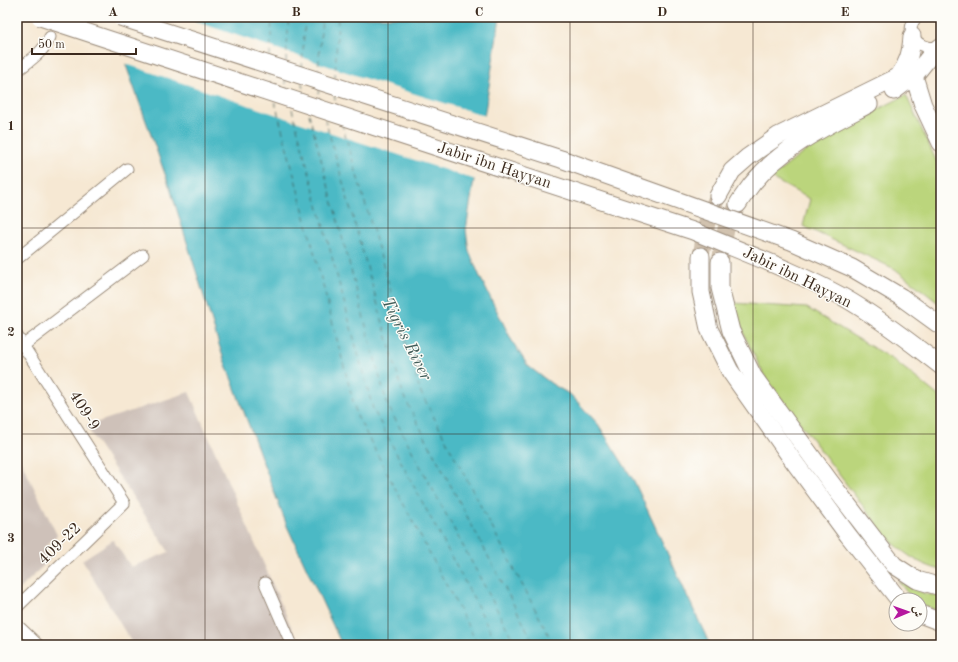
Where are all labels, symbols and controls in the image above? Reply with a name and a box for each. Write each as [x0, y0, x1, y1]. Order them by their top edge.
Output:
text: A [108, 6, 118, 19]
text: B [291, 6, 301, 19]
text: C [475, 6, 483, 19]
text: D [657, 6, 667, 19]
text: E [841, 6, 850, 19]
scale bar [32, 30, 136, 56]
text: 50 m [38, 38, 65, 51]
text: 1 [7, 120, 15, 133]
street label: Jabir ibn Hayyan [435, 140, 553, 192]
street label: Jabir ibn Hayyan [740, 245, 854, 311]
water label: Tigris River [378, 295, 434, 384]
text: 2 [7, 326, 15, 339]
street label: 409-9 [66, 389, 102, 433]
street label: 409-22 [36, 520, 84, 568]
text: 3 [7, 532, 15, 545]
north arrow [888, 592, 928, 632]
text: ش [911, 606, 922, 617]

